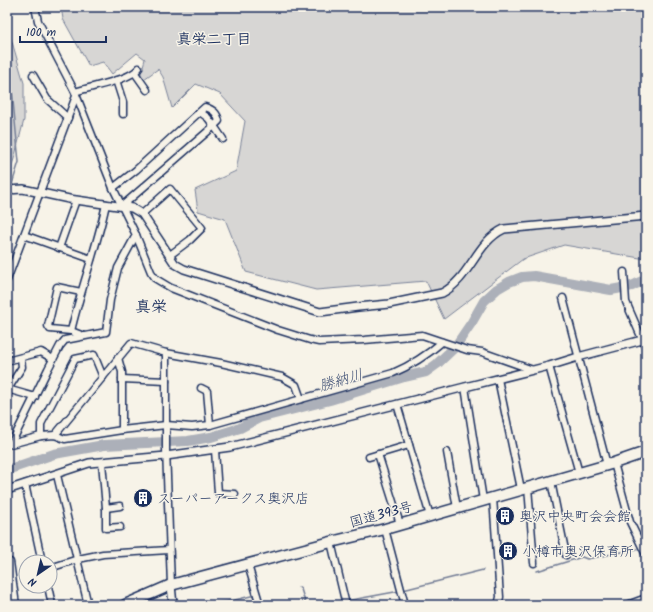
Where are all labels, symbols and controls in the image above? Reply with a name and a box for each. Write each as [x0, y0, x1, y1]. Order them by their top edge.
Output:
scale bar [20, 18, 106, 44]
text: 100 m [26, 23, 57, 42]
district label: 真栄二丁目 [176, 28, 252, 52]
district label: 真栄 [135, 295, 167, 320]
water label: 勝納川 [316, 363, 366, 399]
building icon: スーパーアークス奥沢店 [132, 487, 154, 509]
place label: スーパーアークス奥沢店 [157, 488, 309, 510]
street label: 国道393号 [347, 496, 415, 534]
building icon: 奥沢中央町会会館 [494, 505, 516, 527]
place label: 奥沢中央町会会館 [519, 506, 631, 528]
building icon: 小樽市奥沢保育所 [497, 540, 519, 562]
place label: 小樽市奥沢保育所 [522, 541, 634, 563]
north arrow [18, 554, 58, 594]
text: N [25, 572, 41, 591]

